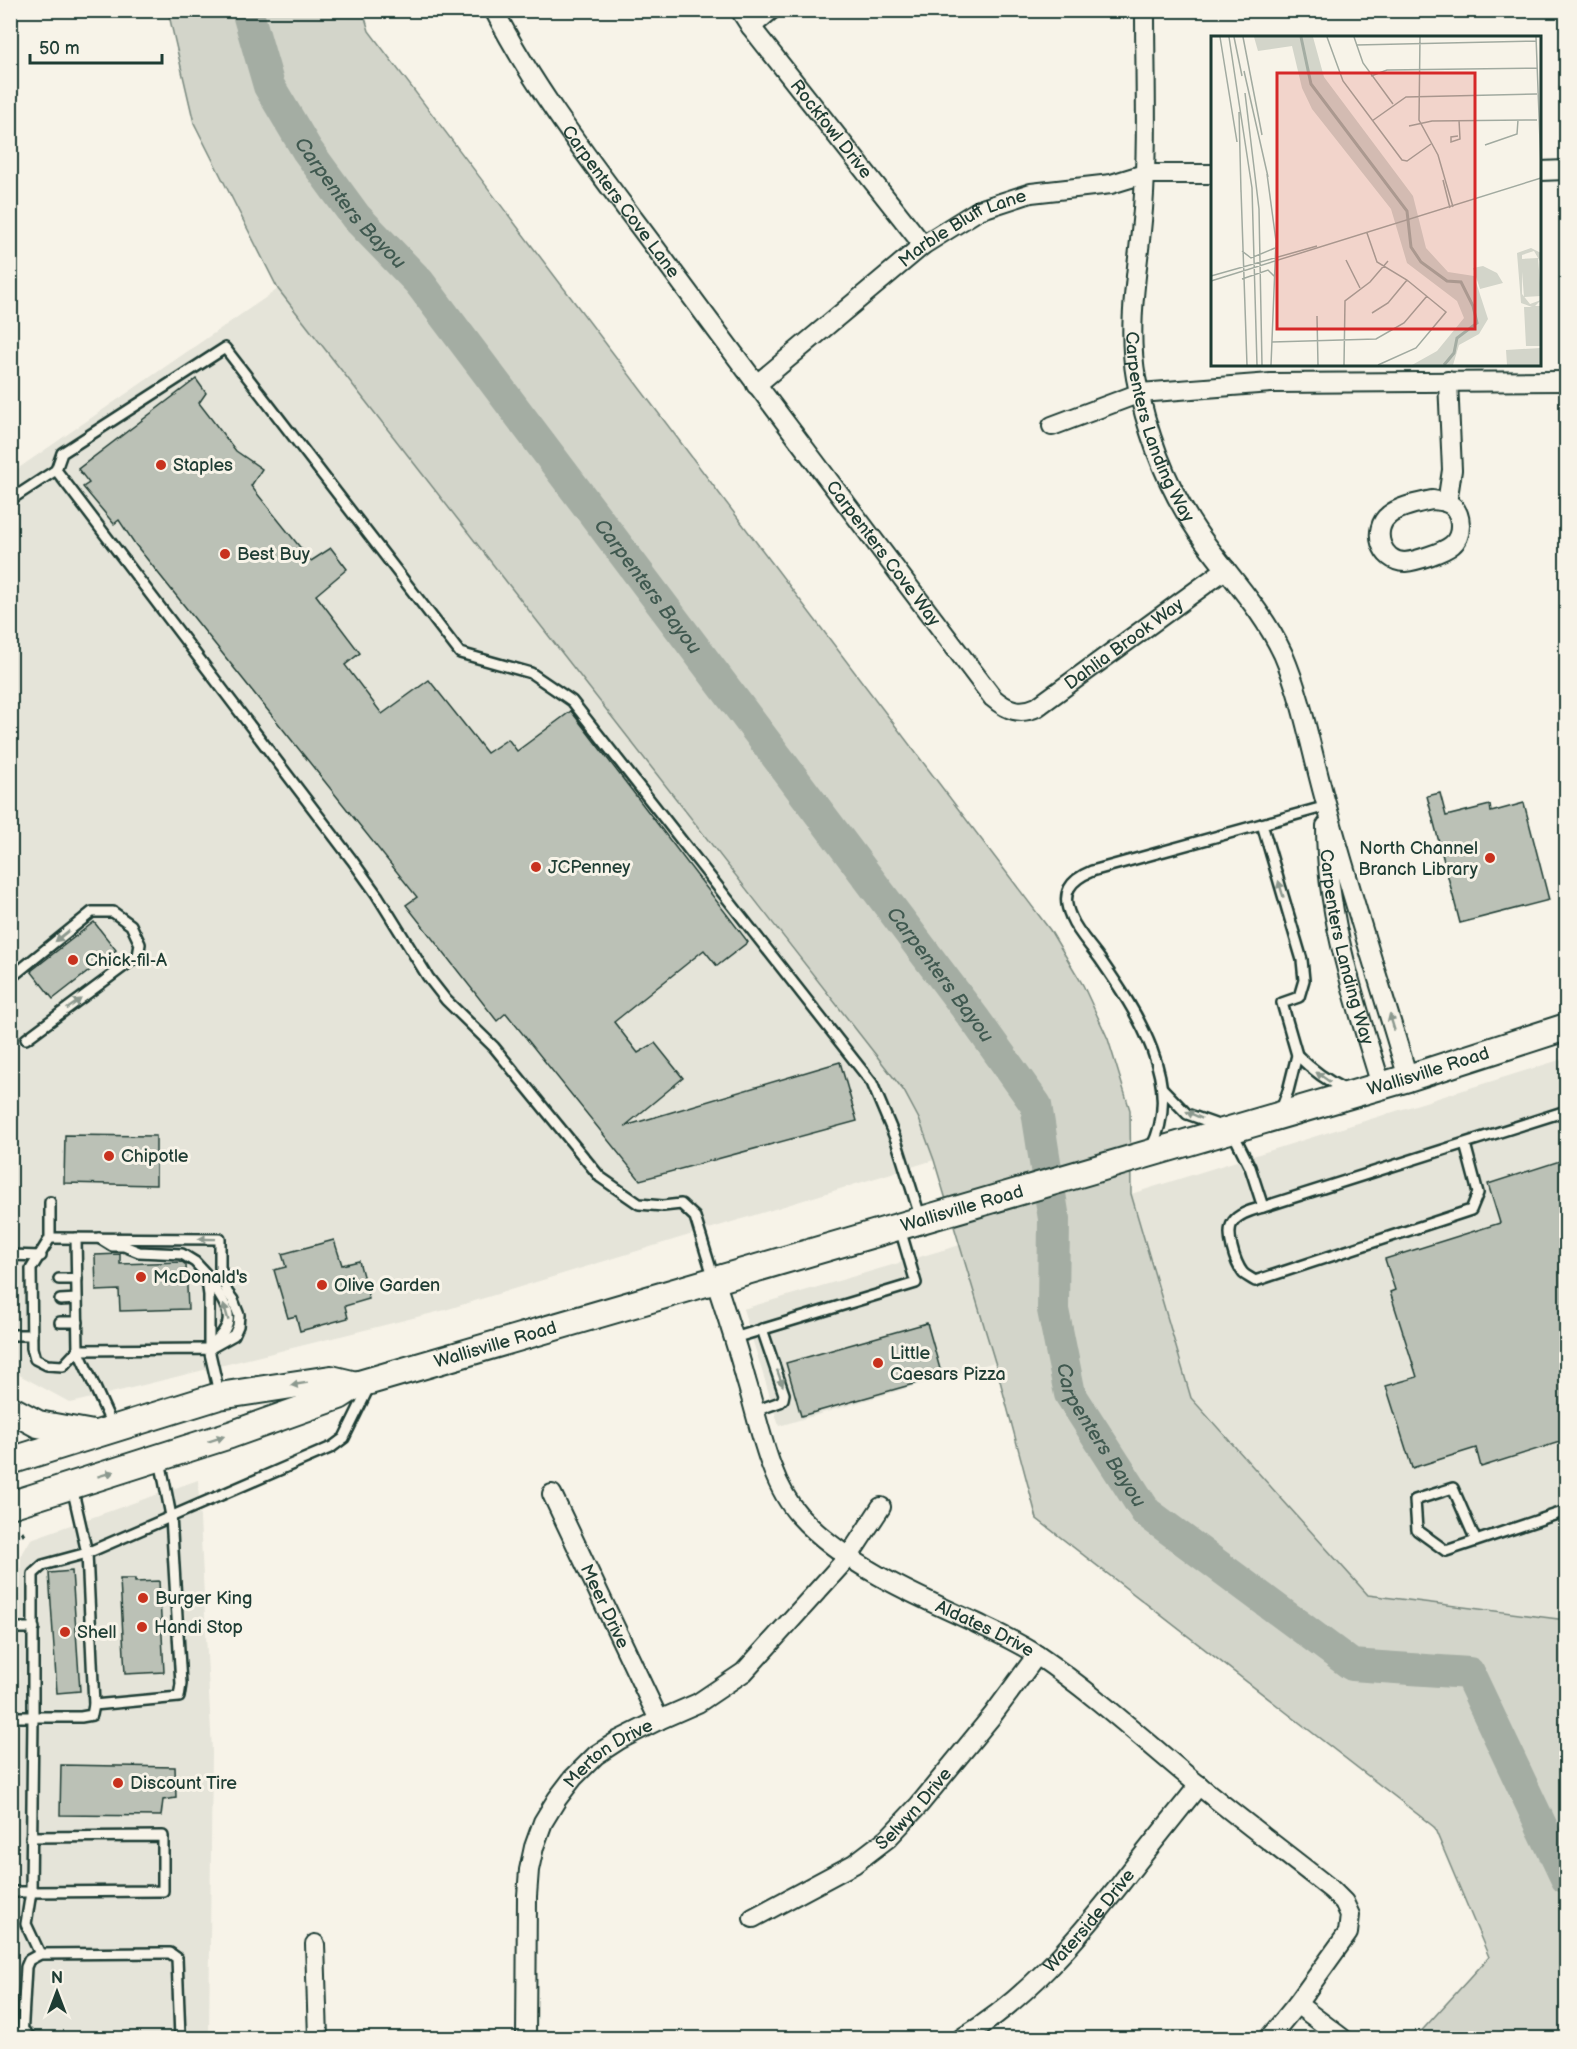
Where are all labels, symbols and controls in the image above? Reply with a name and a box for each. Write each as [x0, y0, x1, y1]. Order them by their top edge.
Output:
scale bar [30, 27, 162, 65]
inset map [1211, 36, 1541, 366]
text: 50 m [39, 38, 80, 59]
street label: Rockfowl Drive [786, 76, 877, 183]
street label: Carpenters Cove Lane [557, 121, 684, 282]
water label: Carpenters Bayou [289, 133, 411, 274]
street label: Marble Bluff Lane [895, 185, 1029, 272]
street label: Carpenters Landing Way [1121, 331, 1199, 527]
place label: Staples [173, 455, 233, 476]
marker: Staples [154, 458, 168, 472]
street label: Carpenters Cove Way [822, 477, 945, 631]
water label: Carpenters Bayou [589, 514, 706, 659]
place label: Best Buy [237, 544, 311, 565]
marker: Best Buy [218, 547, 232, 561]
street label: Dahlia Brook Way [1061, 593, 1188, 694]
place label: North Channel Branch Library [1358, 838, 1479, 880]
street label: Carpenters Landing Way [1316, 848, 1378, 1048]
marker: North Channel Branch Library [1483, 851, 1497, 865]
place label: JCPenney [548, 857, 631, 878]
marker: JCPenney [529, 860, 543, 874]
one-way arrow [1276, 880, 1285, 898]
water label: Carpenters Bayou [881, 902, 998, 1047]
one-way arrow [54, 930, 70, 943]
place label: Chick-fil-A [85, 950, 167, 971]
marker: Chick-fil-A [66, 953, 80, 967]
one-way arrow [65, 998, 81, 1010]
one-way arrow [1386, 1012, 1396, 1030]
street label: Wallisville Road [1365, 1043, 1492, 1100]
one-way arrow [1315, 1071, 1331, 1083]
one-way arrow [1184, 1110, 1202, 1120]
place label: Chipotle [121, 1146, 189, 1167]
marker: Chipotle [102, 1149, 116, 1163]
street label: Wallisville Road [898, 1181, 1026, 1237]
one-way arrow [197, 1234, 216, 1244]
place label: McDonald's [153, 1267, 248, 1288]
marker: McDonald's [134, 1270, 148, 1284]
place label: Olive Garden [334, 1275, 440, 1296]
marker: Olive Garden [315, 1278, 329, 1292]
one-way arrow [221, 1303, 230, 1321]
street label: Wallisville Road [432, 1317, 559, 1373]
place label: Little Caesars Pizza [890, 1343, 1006, 1385]
marker: Little Caesars Pizza [871, 1356, 885, 1370]
water label: Carpenters Bayou [1051, 1361, 1151, 1512]
one-way arrow [775, 1369, 785, 1387]
one-way arrow [289, 1380, 308, 1389]
one-way arrow [207, 1434, 225, 1444]
one-way arrow [97, 1469, 115, 1478]
street label: Meer Drive [576, 1561, 634, 1652]
place label: Burger King [155, 1588, 252, 1609]
marker: Burger King [136, 1591, 150, 1605]
street label: Aldates Drive [932, 1596, 1038, 1662]
place label: Handi Stop [154, 1617, 243, 1638]
marker: Handi Stop [135, 1620, 149, 1634]
place label: Shell [77, 1622, 117, 1643]
marker: Shell [58, 1625, 72, 1639]
street label: Merton Drive [559, 1715, 657, 1792]
street label: Selwyn Drive [871, 1763, 956, 1855]
place label: Discount Tire [130, 1773, 237, 1794]
marker: Discount Tire [111, 1776, 125, 1790]
street label: Waterside Drive [1040, 1865, 1139, 1977]
north arrow [27, 1962, 87, 2022]
text: N [51, 1969, 63, 1988]

